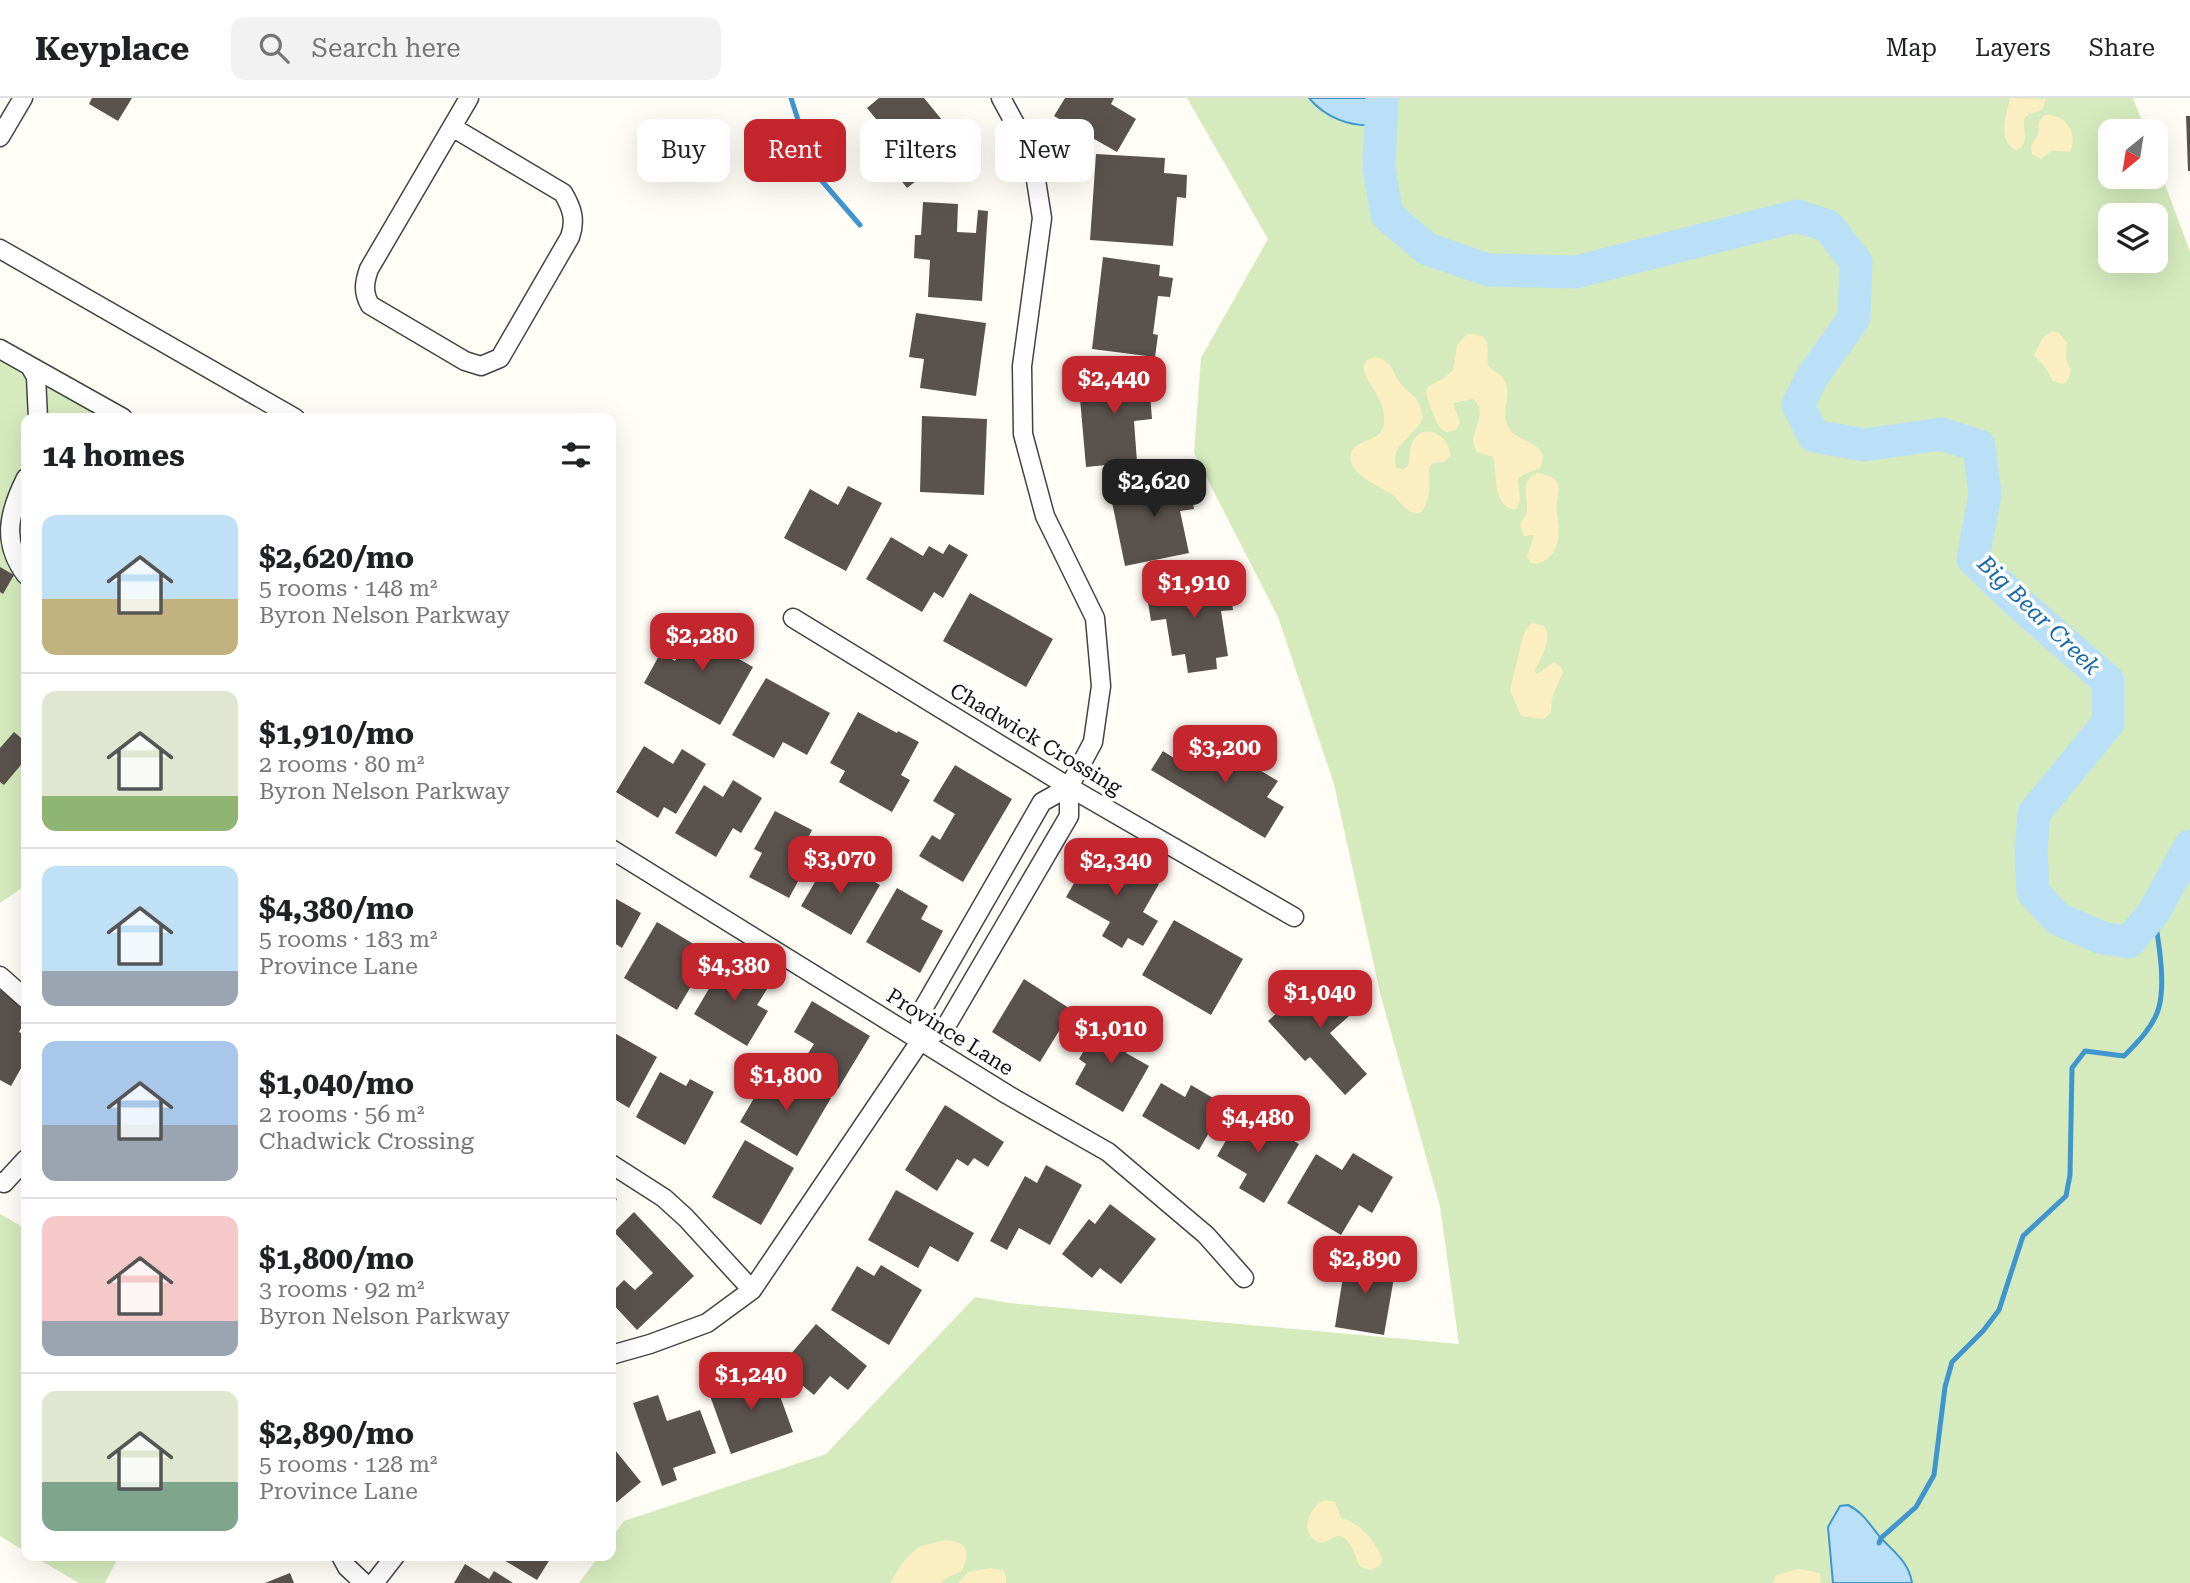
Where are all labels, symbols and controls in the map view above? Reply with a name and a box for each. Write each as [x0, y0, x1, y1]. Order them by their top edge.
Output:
search box [231, 17, 721, 80]
text: Keyplace [35, 29, 189, 68]
icon: search [255, 29, 293, 67]
text: Search here [311, 33, 460, 63]
text: Map [1886, 34, 1937, 62]
text: Layers [1975, 34, 2051, 62]
text: Share [2089, 34, 2155, 62]
chip: Buy [637, 119, 730, 182]
chip: Rent [744, 119, 846, 182]
chip: Filters [860, 119, 981, 182]
chip: New [995, 119, 1094, 182]
north arrow [2098, 119, 2168, 189]
map controls [2098, 119, 2168, 273]
button: layers [2098, 203, 2168, 273]
pin: $2,440 [1057, 356, 1171, 416]
text: $2,440 [1078, 365, 1150, 392]
icon: filters [557, 436, 595, 474]
text: 14 homes [42, 438, 185, 473]
pin: $2,620 [1097, 460, 1211, 519]
text: $2,620 [1118, 468, 1190, 495]
text: $2,620/mo [259, 540, 414, 575]
icon: home [98, 543, 182, 627]
water label: Big Bear Creek [1971, 550, 2106, 681]
pin: $1,910 [1137, 560, 1251, 620]
text: $1,910 [1158, 569, 1230, 596]
text: 5 rooms · 148 m² [259, 575, 437, 602]
text: Byron Nelson Parkway [259, 602, 510, 629]
pin: $2,280 [645, 614, 759, 673]
text: $2,280 [666, 622, 738, 649]
street label: Chadwick Crossing [946, 678, 1126, 800]
text: $1,910/mo [259, 716, 414, 751]
icon: home [98, 719, 182, 803]
pin: $3,200 [1168, 726, 1282, 785]
text: $3,200 [1189, 734, 1261, 761]
text: 2 rooms · 80 m² [259, 751, 425, 778]
text: Byron Nelson Parkway [259, 778, 510, 805]
pin: $3,070 [783, 836, 897, 896]
pin: $2,340 [1059, 838, 1173, 898]
text: $3,070 [804, 845, 876, 872]
text: $2,340 [1080, 847, 1152, 874]
text: $4,380/mo [259, 891, 414, 926]
icon: home [98, 894, 182, 978]
text: 5 rooms · 183 m² [259, 926, 437, 953]
pin: $4,380 [677, 944, 791, 1003]
text: $4,380 [698, 952, 770, 979]
text: Province Lane [259, 953, 418, 980]
pin: $1,040 [1263, 970, 1377, 1030]
text: $1,040 [1284, 979, 1356, 1006]
street label: Province Lane [882, 983, 1018, 1081]
pin: $1,010 [1054, 1006, 1168, 1066]
text: $1,010 [1075, 1015, 1147, 1042]
pin: $1,800 [729, 1054, 843, 1113]
text: $1,800 [750, 1062, 822, 1089]
text: $1,040/mo [259, 1066, 414, 1101]
icon: home [98, 1069, 182, 1153]
pin: $4,480 [1201, 1096, 1315, 1155]
text: 2 rooms · 56 m² [259, 1101, 425, 1128]
text: $4,480 [1222, 1104, 1294, 1131]
text: Chadwick Crossing [259, 1128, 474, 1155]
pin: $2,890 [1308, 1236, 1422, 1296]
text: $1,800/mo [259, 1241, 414, 1276]
icon: home [98, 1244, 182, 1328]
text: $2,890 [1329, 1245, 1401, 1272]
text: 3 rooms · 92 m² [259, 1276, 425, 1303]
text: Byron Nelson Parkway [259, 1303, 510, 1330]
pin: $1,240 [694, 1352, 808, 1412]
text: $1,240 [715, 1361, 787, 1388]
text: $2,890/mo [259, 1416, 414, 1451]
icon: home [98, 1419, 182, 1503]
text: 5 rooms · 128 m² [259, 1451, 437, 1478]
text: Province Lane [259, 1478, 418, 1505]

